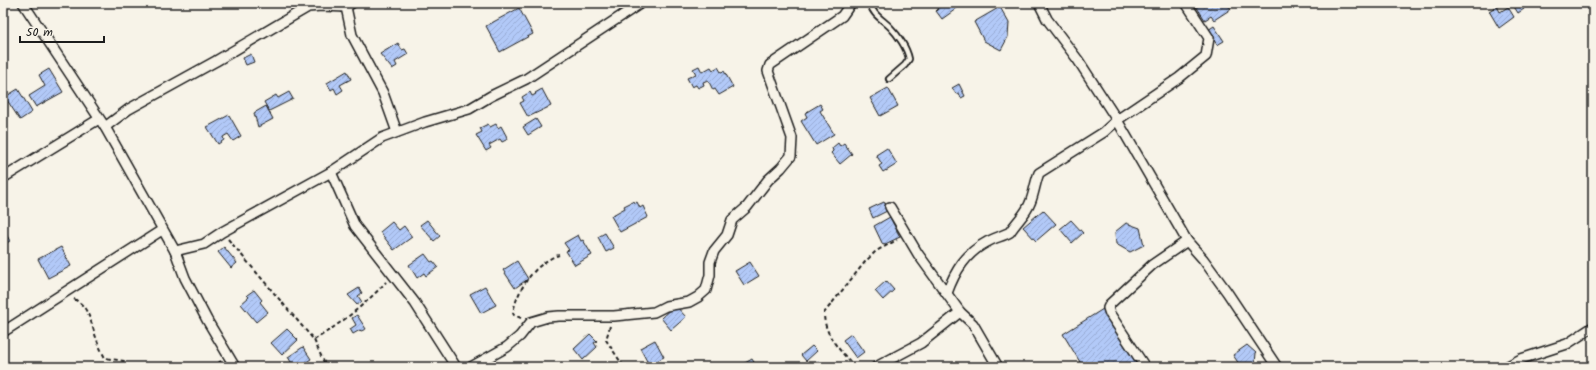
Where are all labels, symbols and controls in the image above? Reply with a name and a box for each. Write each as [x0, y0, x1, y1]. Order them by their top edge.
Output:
scale bar [20, 18, 104, 44]
text: 50 m [26, 23, 53, 42]

